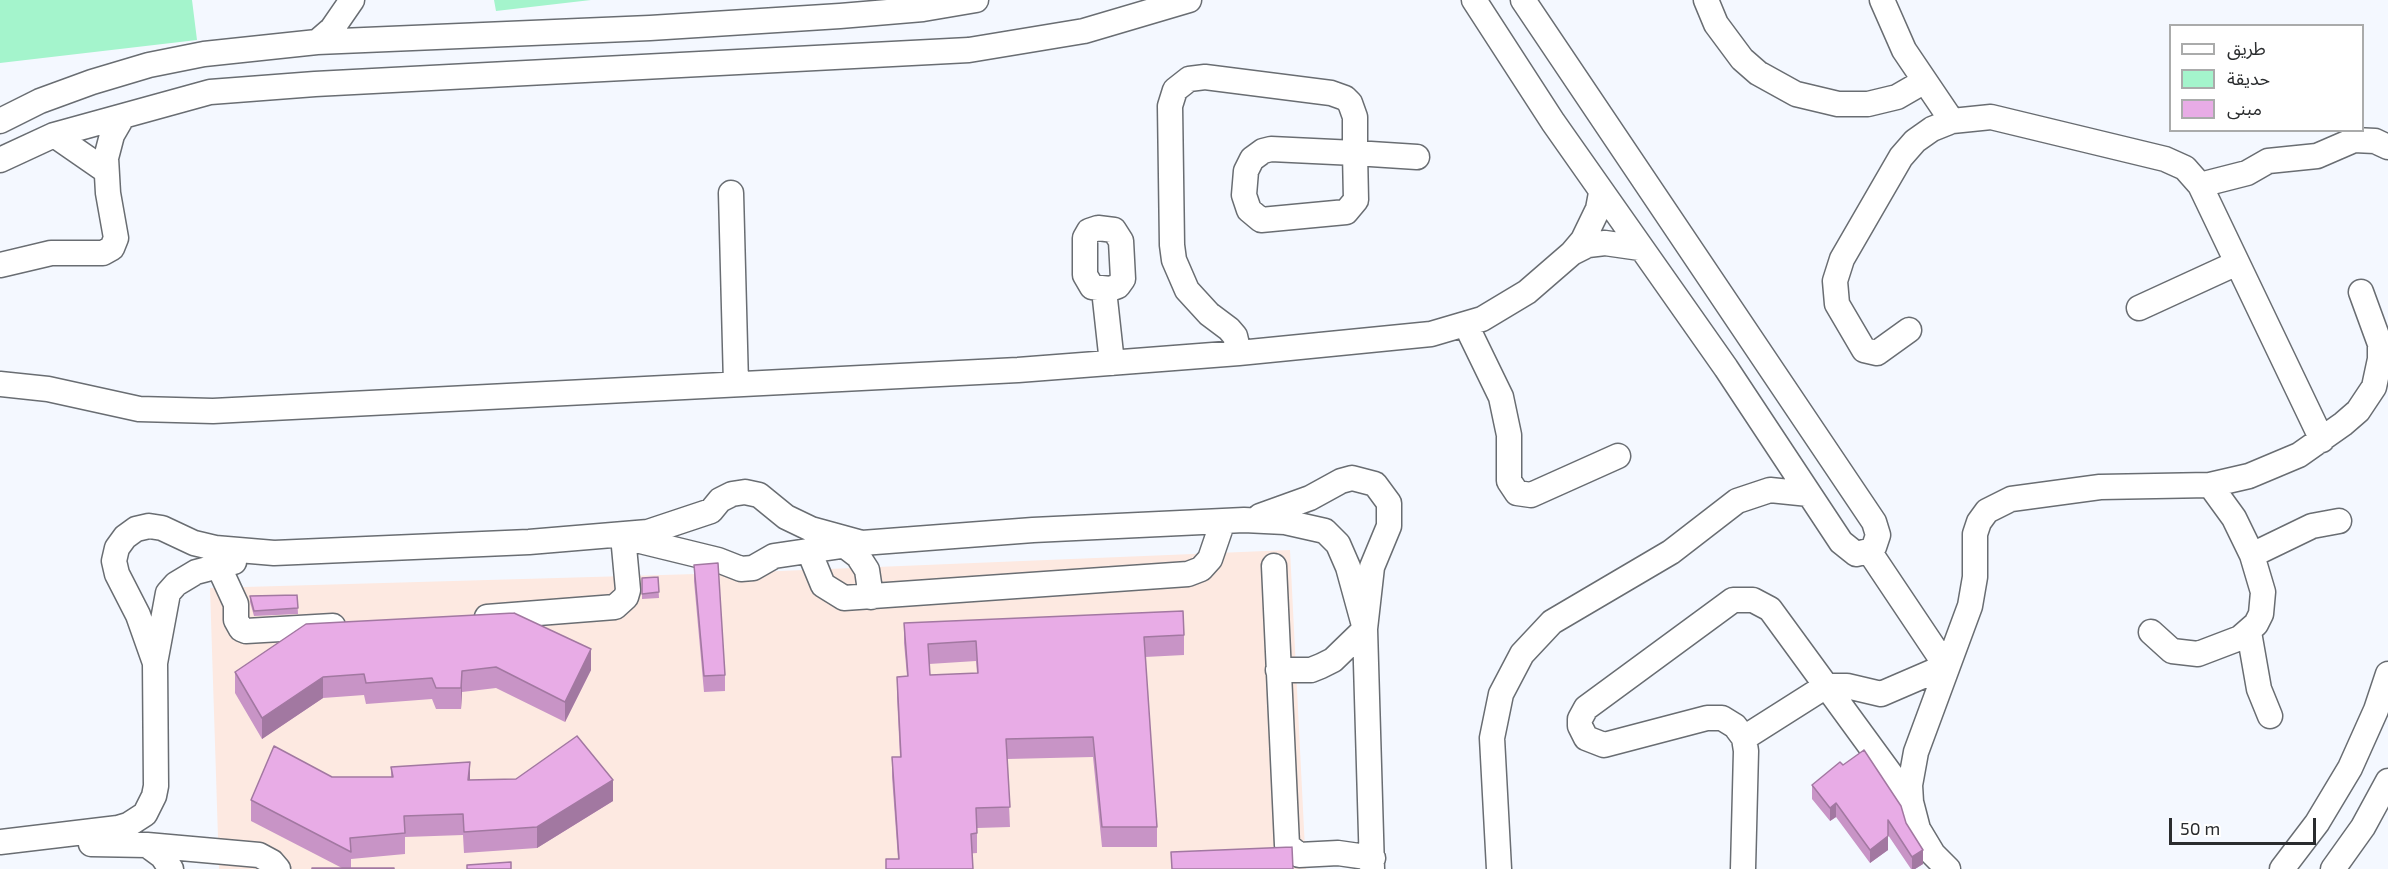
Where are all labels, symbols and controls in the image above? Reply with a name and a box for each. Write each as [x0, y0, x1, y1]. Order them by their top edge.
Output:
legend [2169, 24, 2364, 132]
text: طريق [2227, 37, 2266, 59]
text: حديقة [2227, 67, 2270, 89]
text: مبنى [2227, 97, 2262, 119]
scale bar [2172, 806, 2319, 844]
text: 50 m [2180, 817, 2220, 839]

